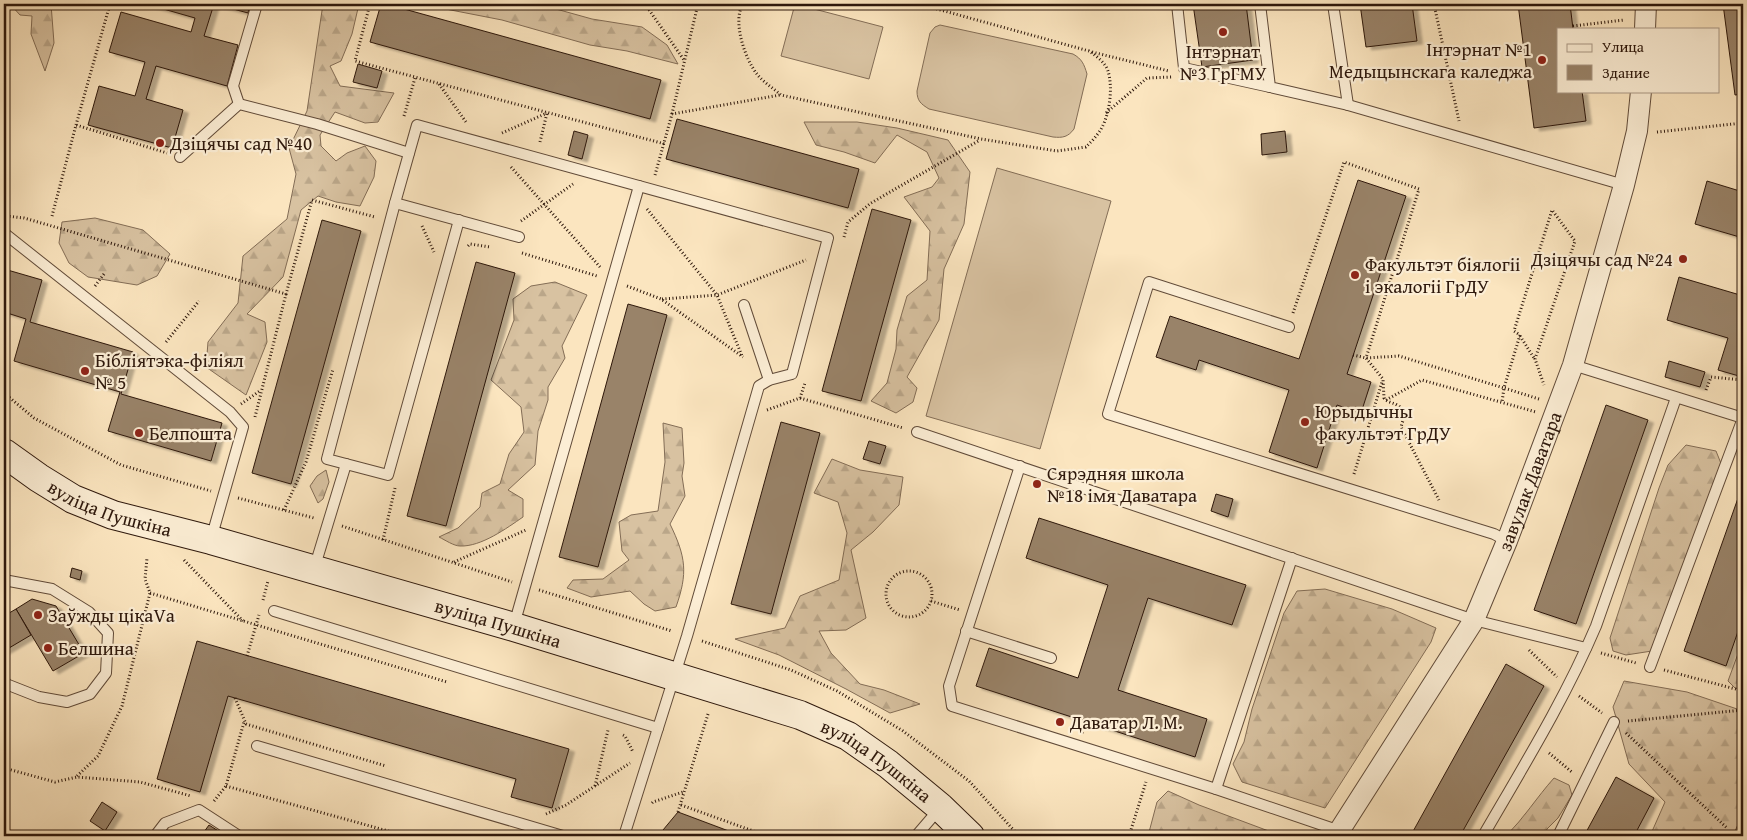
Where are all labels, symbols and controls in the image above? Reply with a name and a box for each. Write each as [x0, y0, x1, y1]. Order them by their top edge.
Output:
marker: Інтэрнат №3 ГрГМУ [1217, 26, 1229, 38]
legend [1557, 28, 1720, 92]
place label: Інтэрнат №1 Медыцынскага каледжа [1329, 35, 1532, 85]
text: Улица [1602, 36, 1645, 57]
place label: Інтэрнат №3 ГрГМУ [1180, 37, 1267, 87]
marker: Інтэрнат №1 Медыцынскага каледжа [1536, 54, 1548, 66]
text: Здание [1602, 62, 1650, 83]
place label: Дзіцячы сад №40 [169, 129, 312, 157]
marker: Дзіцячы сад №40 [154, 137, 166, 149]
place label: Дзіцячы сад №24 [1530, 245, 1673, 273]
place label: Факультэт біялогіі і экалогіі ГрДУ [1365, 250, 1520, 300]
marker: Дзіцячы сад №24 [1677, 253, 1689, 265]
marker: Факультэт біялогіі і экалогіі ГрДУ [1349, 269, 1361, 281]
place label: Бібліятэка-філіял № 5 [95, 346, 244, 396]
marker: Бібліятэка-філіял № 5 [79, 365, 91, 377]
place label: Юрыдычны факультэт ГрДУ [1315, 397, 1451, 447]
street label: завулак Даватара [1490, 407, 1568, 555]
marker: Юрыдычны факультэт ГрДУ [1299, 416, 1311, 428]
place label: Белпошта [149, 419, 232, 447]
marker: Белпошта [133, 427, 145, 439]
place label: Сярэдняя школа №18 імя Даватара [1047, 459, 1197, 509]
street label: вуліца Пушкіна [42, 473, 175, 543]
marker: Сярэдняя школа №18 імя Даватара [1031, 478, 1043, 490]
street label: вуліца Пушкіна [432, 591, 565, 655]
place label: Заўжды цікаVа [48, 601, 175, 629]
marker: Заўжды цікаVа [32, 609, 44, 621]
place label: Белшина [58, 634, 134, 662]
marker: Белшина [42, 642, 54, 654]
place label: Даватар Л. М. [1069, 708, 1183, 736]
street label: вуліца Пушкіна [816, 712, 938, 809]
marker: Даватар Л. М. [1054, 716, 1066, 728]

